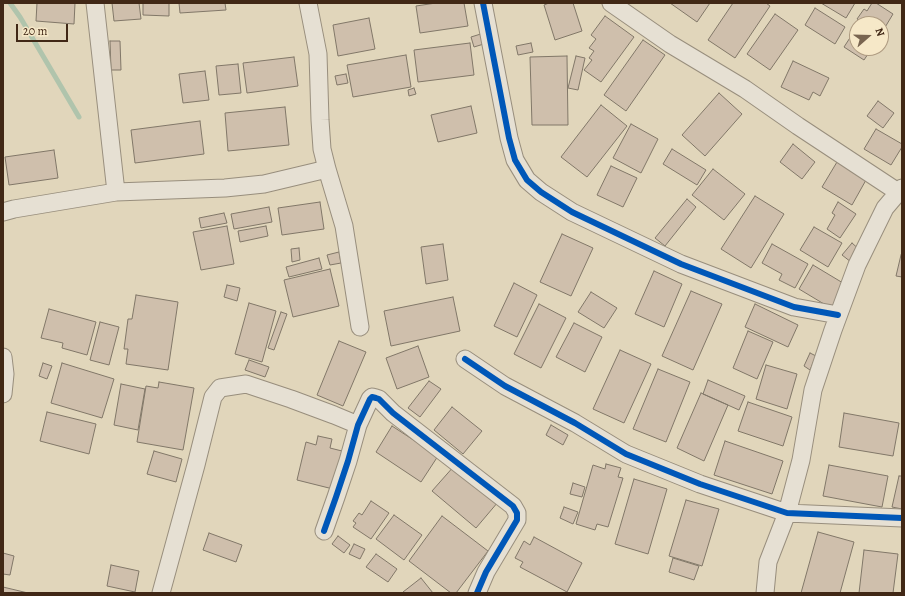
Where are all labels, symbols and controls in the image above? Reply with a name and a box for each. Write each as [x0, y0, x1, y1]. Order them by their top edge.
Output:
scale bar [18, 16, 70, 42]
north arrow [849, 16, 889, 56]
text: 20 m [23, 23, 47, 39]
text: N [871, 26, 888, 38]

